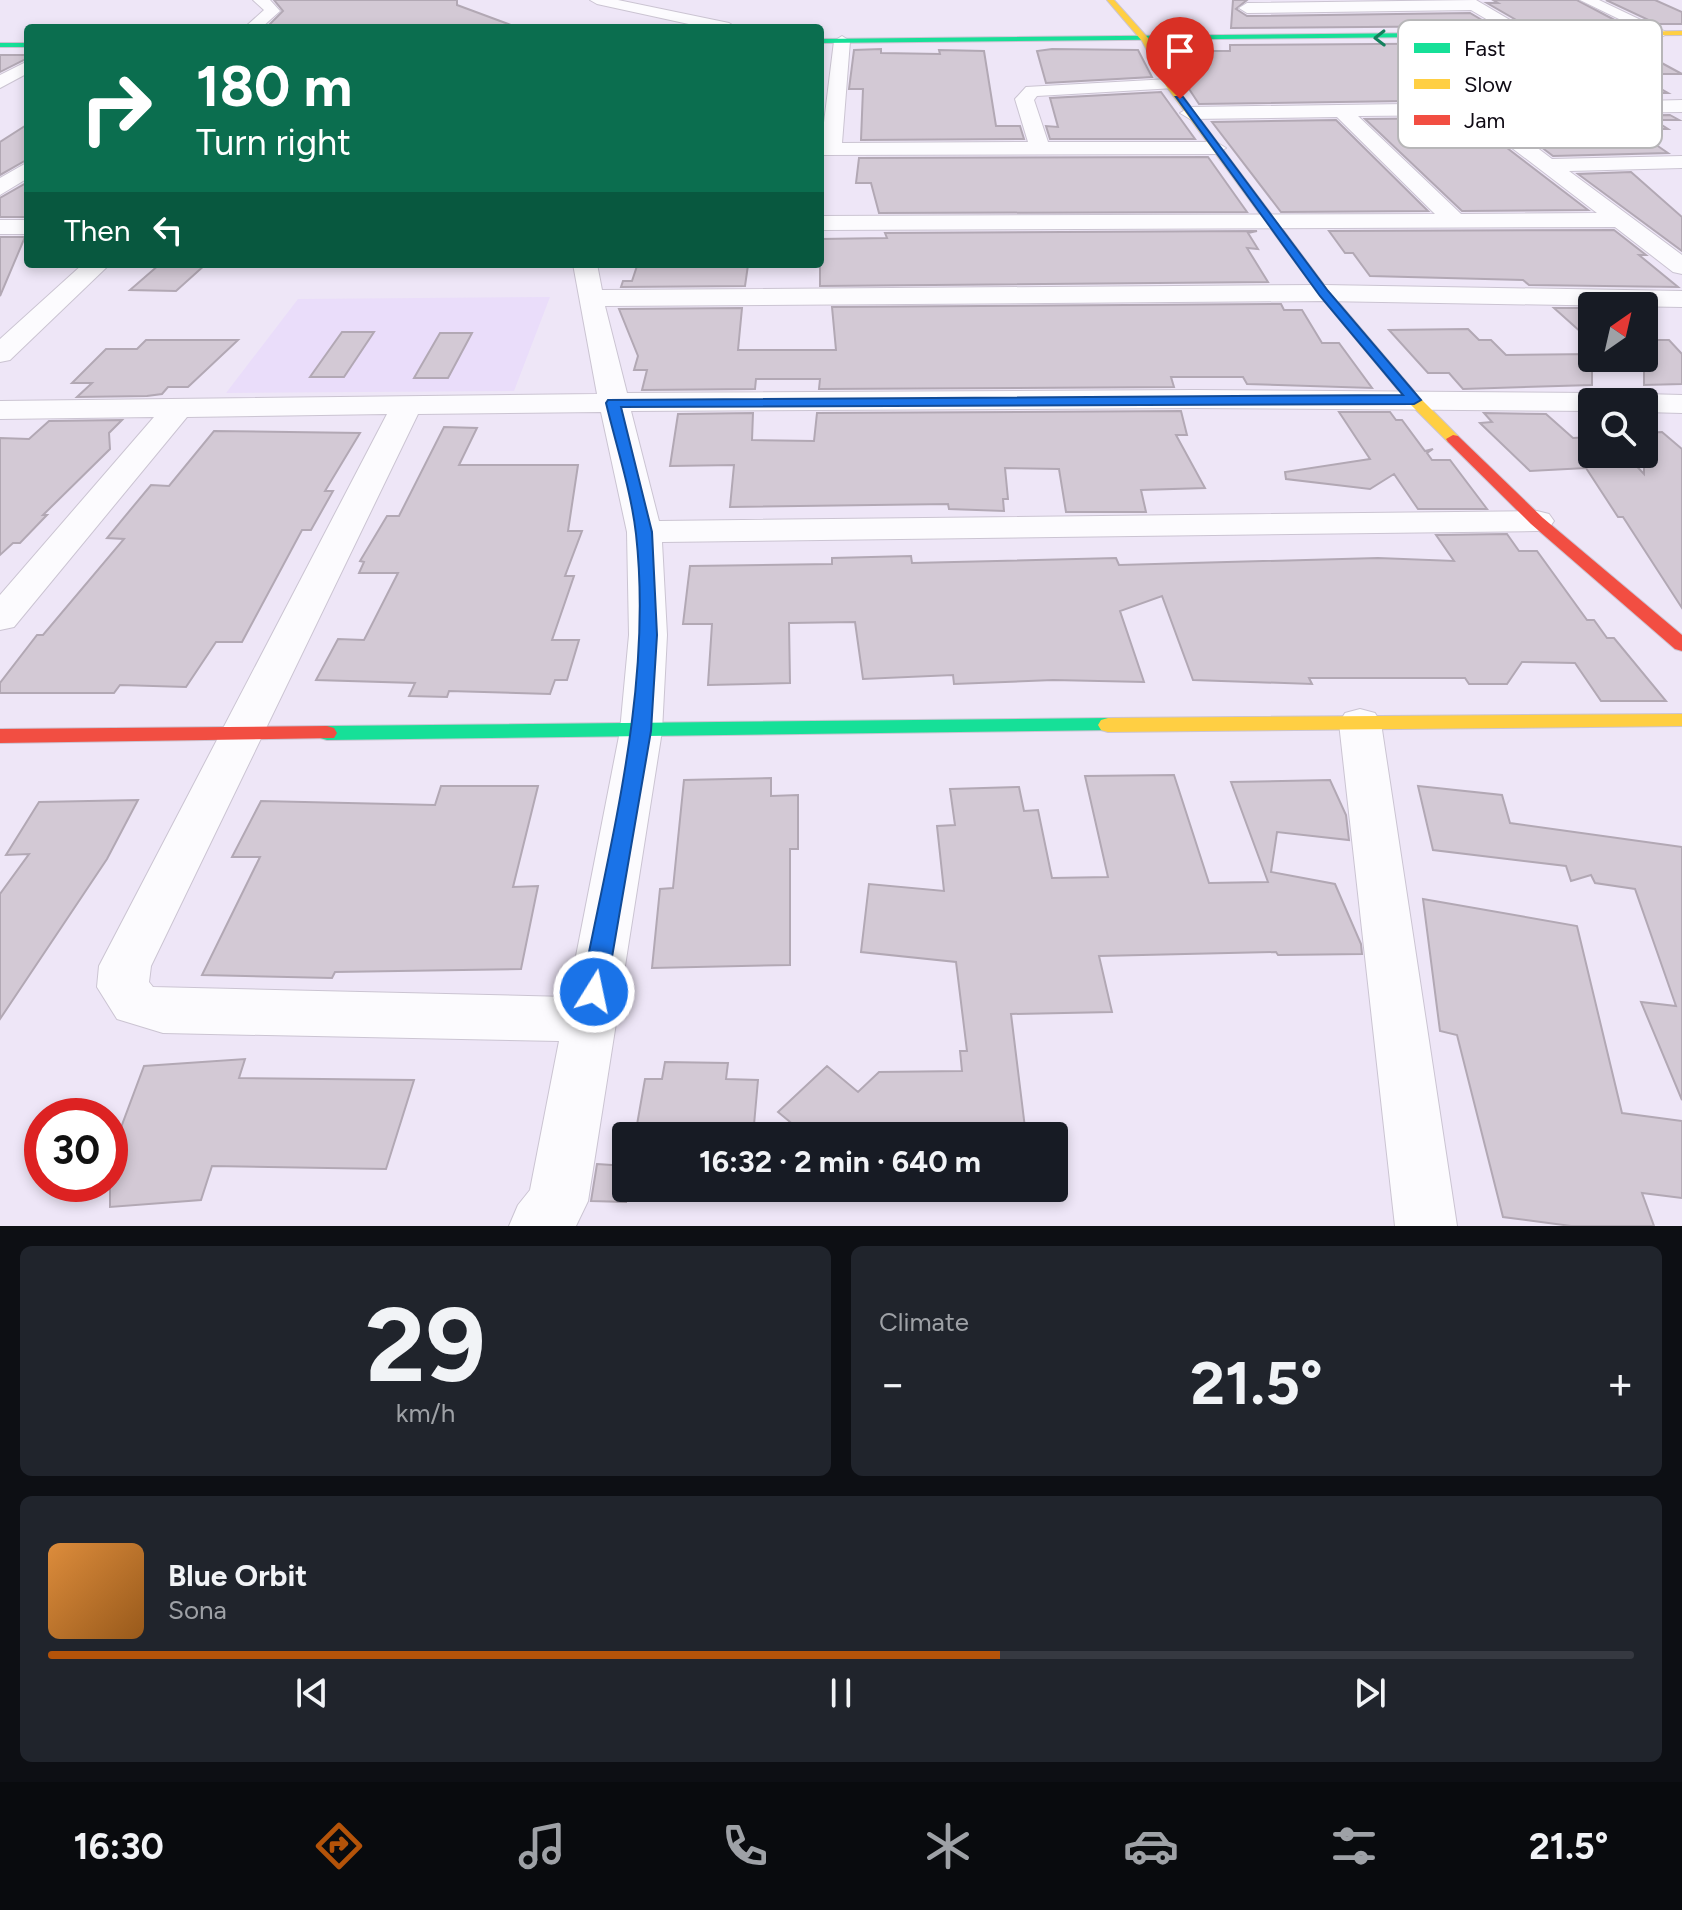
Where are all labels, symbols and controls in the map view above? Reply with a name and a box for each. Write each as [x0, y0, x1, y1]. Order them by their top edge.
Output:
pin [1146, 17, 1214, 99]
legend [1398, 20, 1662, 148]
icon: arrive [1158, 29, 1202, 73]
one-way arrow [1373, 29, 1386, 47]
text: Fast [1464, 35, 1506, 62]
text: 180 m [196, 53, 352, 120]
icon: right [64, 56, 168, 160]
text: Slow [1464, 71, 1513, 98]
text: Jam [1464, 107, 1505, 134]
text: Turn right [196, 121, 351, 164]
icon: left [146, 208, 190, 252]
text: Then [64, 212, 130, 249]
north arrow [1578, 292, 1658, 372]
map controls [1578, 292, 1658, 468]
button: search [1578, 388, 1658, 468]
position arrow [552, 950, 636, 1034]
speed limit sign: 30 [24, 1098, 128, 1202]
text: 16:32 · 2 min · 640 m [699, 1143, 981, 1180]
text: 29 [365, 1282, 486, 1407]
text: Climate [879, 1306, 969, 1338]
text: 21.5° [1190, 1347, 1323, 1419]
text: − [879, 1357, 906, 1410]
text: + [1607, 1357, 1634, 1410]
text: km/h [396, 1397, 455, 1429]
text: Blue Orbit [168, 1557, 307, 1594]
text: Sona [168, 1594, 227, 1626]
icon: previous [290, 1671, 334, 1715]
icon: pause [819, 1671, 863, 1715]
icon: next [1348, 1671, 1392, 1715]
icon: directions [311, 1818, 367, 1874]
icon: music [514, 1818, 570, 1874]
icon: phone [717, 1818, 773, 1874]
icon: climate [920, 1818, 976, 1874]
icon: car [1123, 1818, 1179, 1874]
icon: filters [1326, 1818, 1382, 1874]
text: 16:30 [74, 1825, 164, 1868]
text: 21.5° [1529, 1825, 1608, 1868]

